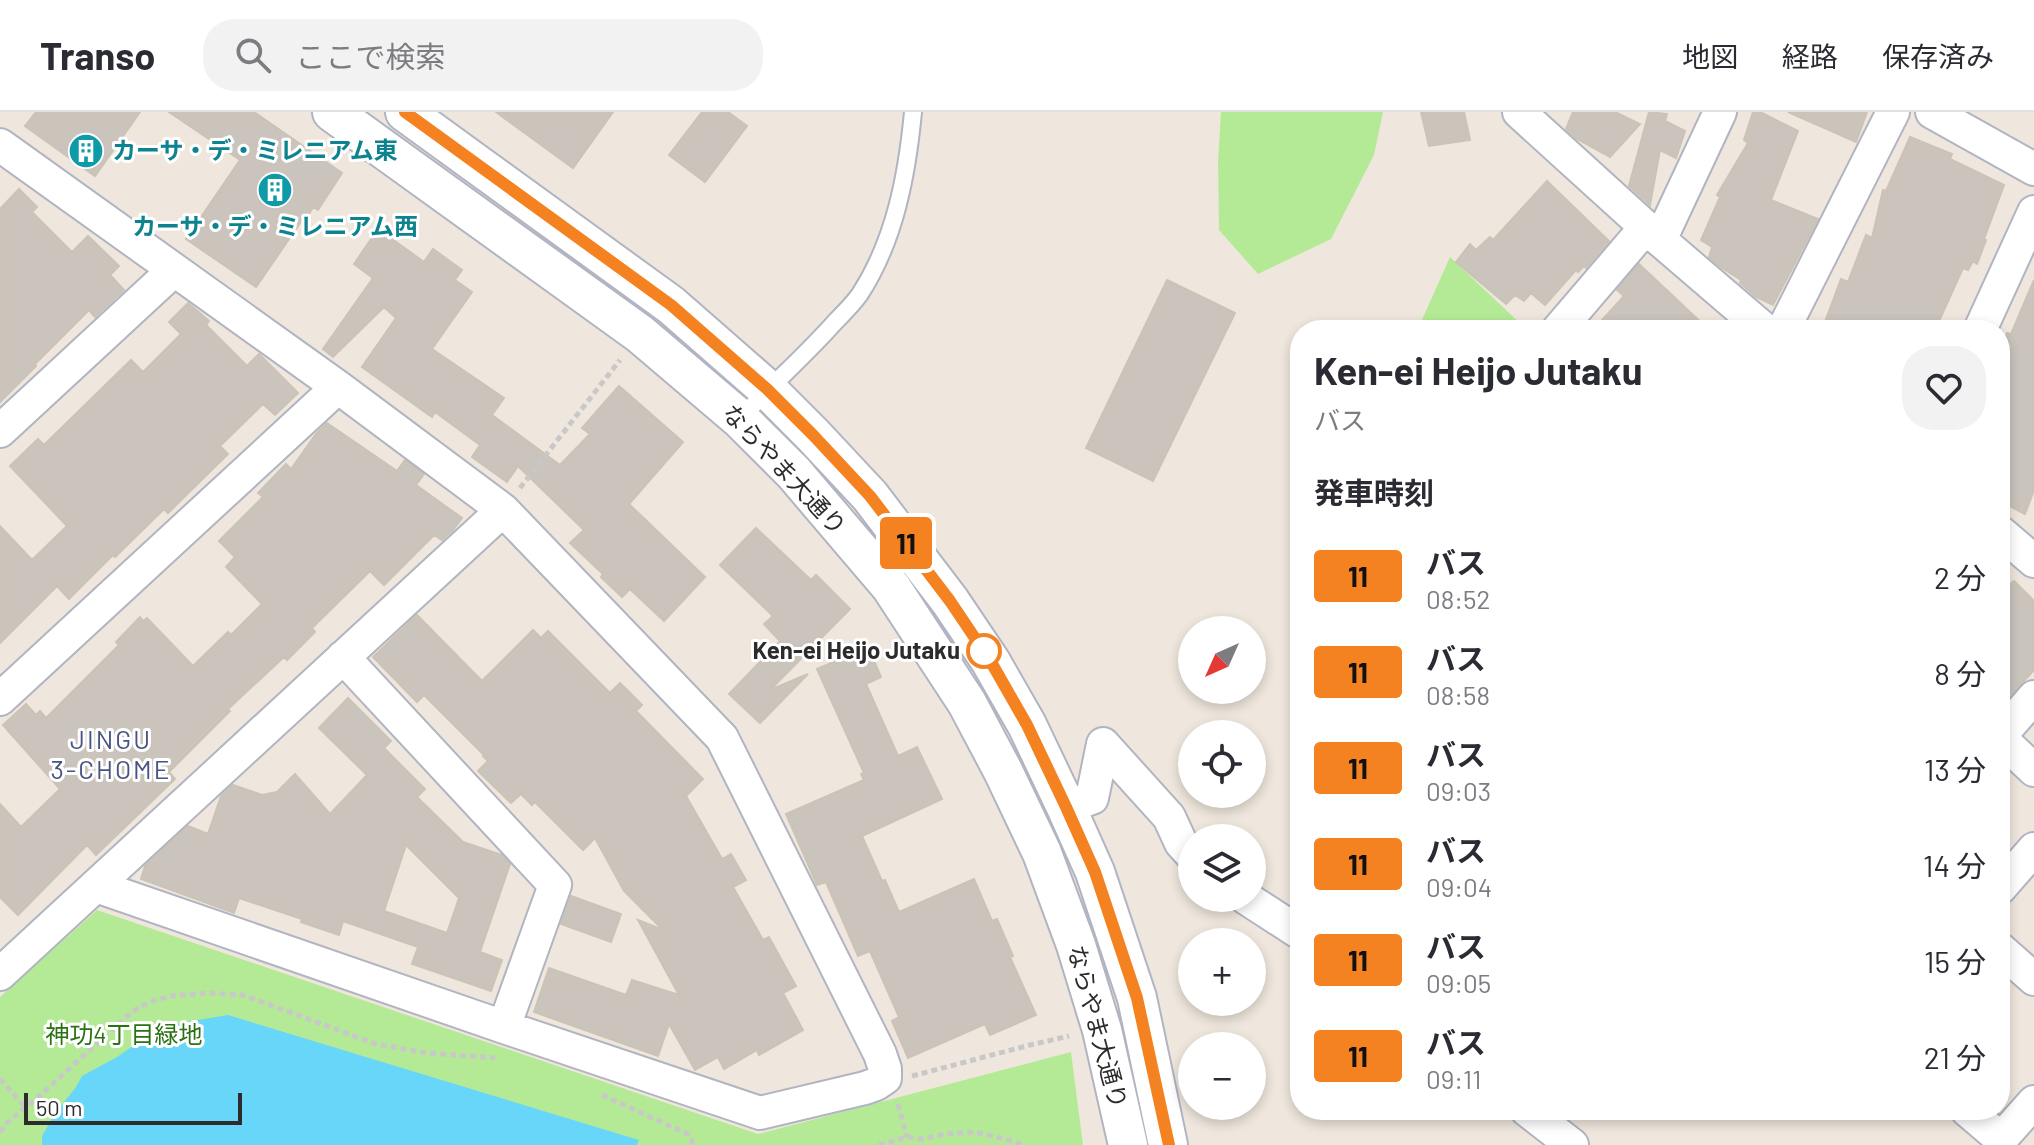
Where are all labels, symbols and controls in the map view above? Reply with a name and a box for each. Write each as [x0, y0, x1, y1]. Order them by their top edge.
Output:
search box [203, 19, 763, 91]
text: Transo [40, 32, 155, 78]
icon: search [231, 33, 275, 77]
text: ここで検索 [295, 38, 445, 74]
text: 地図 [1682, 39, 1738, 73]
text: 経路 [1782, 39, 1838, 73]
text: 保存済み [1882, 39, 1994, 73]
building icon: カーサ・デ・ミレニアム東 [67, 132, 105, 170]
place label: カーサ・デ・ミレニアム東 [112, 135, 398, 164]
building icon: カーサ・デ・ミレニアム西 [256, 171, 294, 209]
place label: カーサ・デ・ミレニアム西 [132, 211, 418, 240]
button: heart [1902, 346, 1986, 430]
text: Ken-ei Heijo Jutaku [1314, 347, 1642, 393]
street label: ならやま大通り [717, 398, 853, 540]
text: バス [1314, 404, 1366, 435]
text: 発車時刻 [1314, 474, 1434, 510]
line badge: 11 [870, 517, 942, 569]
text: 11 [896, 526, 916, 560]
text: バス [1426, 544, 1486, 580]
text: 11 [1348, 559, 1368, 593]
text: 2 分 [1934, 559, 1986, 595]
text: 08:52 [1426, 583, 1490, 614]
north arrow [1178, 616, 1266, 704]
map controls [1178, 616, 1266, 1120]
marker: Ken-ei Heijo Jutaku [967, 634, 1001, 668]
place label: Ken-ei Heijo Jutaku [753, 635, 960, 664]
text: バス [1426, 640, 1486, 676]
text: 11 [1348, 655, 1368, 689]
text: 8 分 [1934, 655, 1986, 691]
text: 08:58 [1426, 679, 1490, 710]
button: locate [1178, 720, 1266, 808]
district label: JINGU 3-CHOME [51, 723, 171, 784]
text: バス [1426, 736, 1486, 772]
text: 11 [1348, 751, 1368, 785]
text: 13 分 [1924, 751, 1986, 787]
text: 09:03 [1426, 775, 1491, 806]
button: layers [1178, 824, 1266, 912]
text: バス [1426, 832, 1486, 868]
text: 11 [1348, 847, 1368, 881]
text: 14 分 [1923, 847, 1986, 883]
text: 09:04 [1426, 871, 1492, 902]
button: + [1178, 928, 1266, 1016]
text: バス [1426, 928, 1486, 964]
street label: ならやま大通り [1063, 942, 1134, 1112]
text: 11 [1348, 943, 1368, 977]
text: 15 分 [1924, 943, 1986, 979]
text: 09:05 [1426, 967, 1491, 998]
park label: 神功4丁目緑地 [45, 1019, 203, 1048]
text: バス [1426, 1024, 1486, 1060]
button: − [1178, 1032, 1266, 1120]
text: 11 [1348, 1039, 1368, 1073]
text: 21 分 [1924, 1039, 1986, 1075]
text: 09:11 [1426, 1063, 1481, 1094]
scale bar [24, 1089, 242, 1125]
text: 50 m [36, 1094, 82, 1120]

